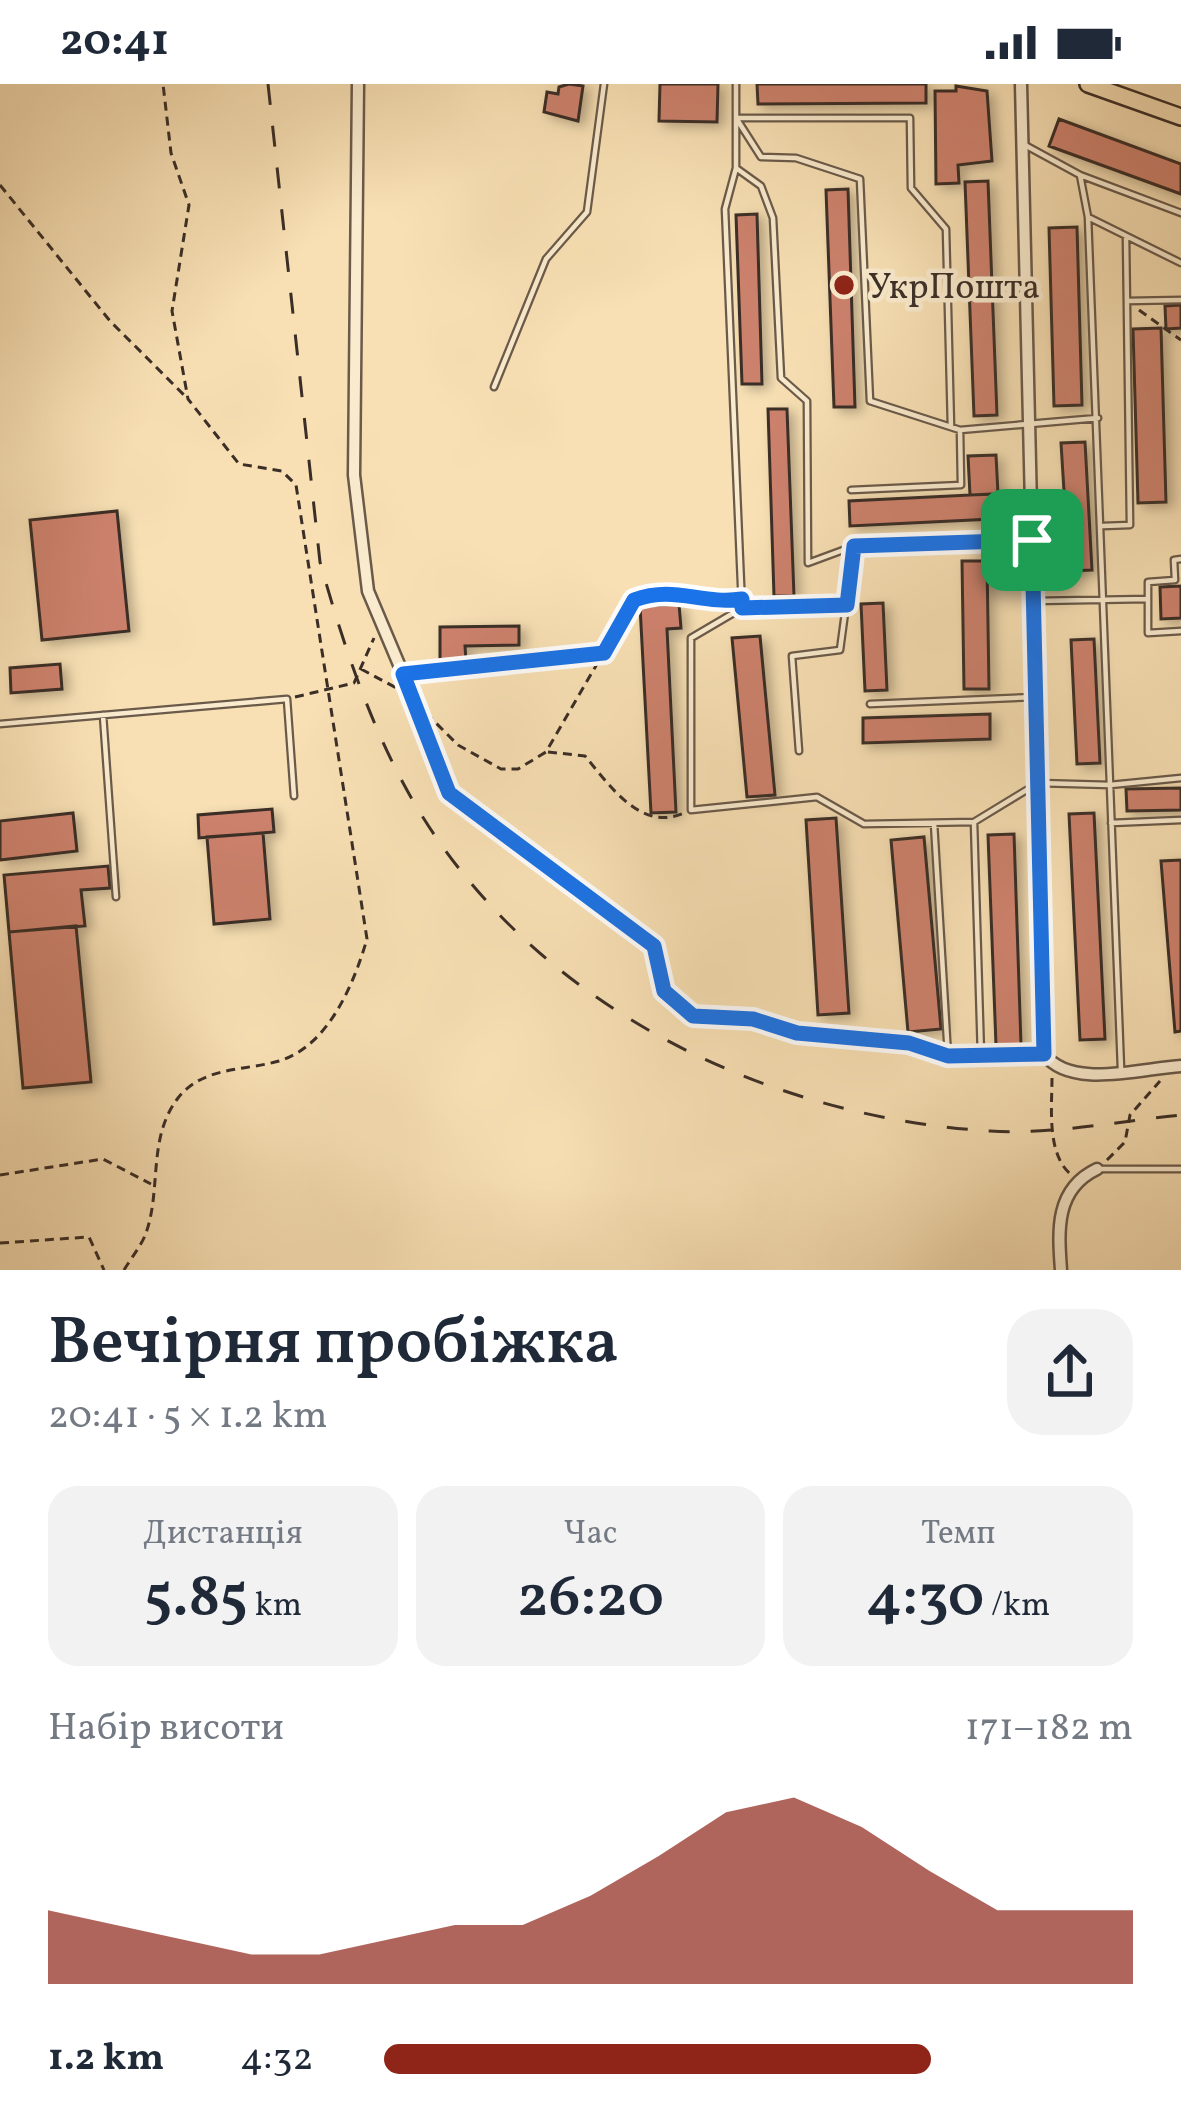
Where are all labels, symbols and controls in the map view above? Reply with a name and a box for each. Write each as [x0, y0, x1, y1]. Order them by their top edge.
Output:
text: 20:41 [60, 11, 169, 74]
place label: УкрПошта [868, 264, 1040, 314]
marker: УкрПошта [831, 272, 857, 298]
pin [981, 489, 1083, 591]
icon: arrive [999, 507, 1065, 573]
text: Вечірня пробіжка [48, 1299, 619, 1391]
button: share [1007, 1309, 1133, 1435]
text: 20:41 · 5 × 1.2 km [48, 1390, 328, 1444]
text: Дистанція [143, 1512, 303, 1558]
text: Час [563, 1512, 618, 1558]
text: Темп [921, 1512, 995, 1558]
text: 5.85 [144, 1558, 248, 1641]
text: 26:20 [517, 1558, 664, 1641]
text: 4:30 [866, 1558, 984, 1641]
text: km [248, 1584, 302, 1630]
text: /km [984, 1584, 1050, 1630]
text: Набір висоти [48, 1702, 284, 1756]
text: 171–182 m [965, 1702, 1133, 1756]
text: 1.2 km [48, 2032, 164, 2086]
text: 4:32 [240, 2032, 313, 2086]

